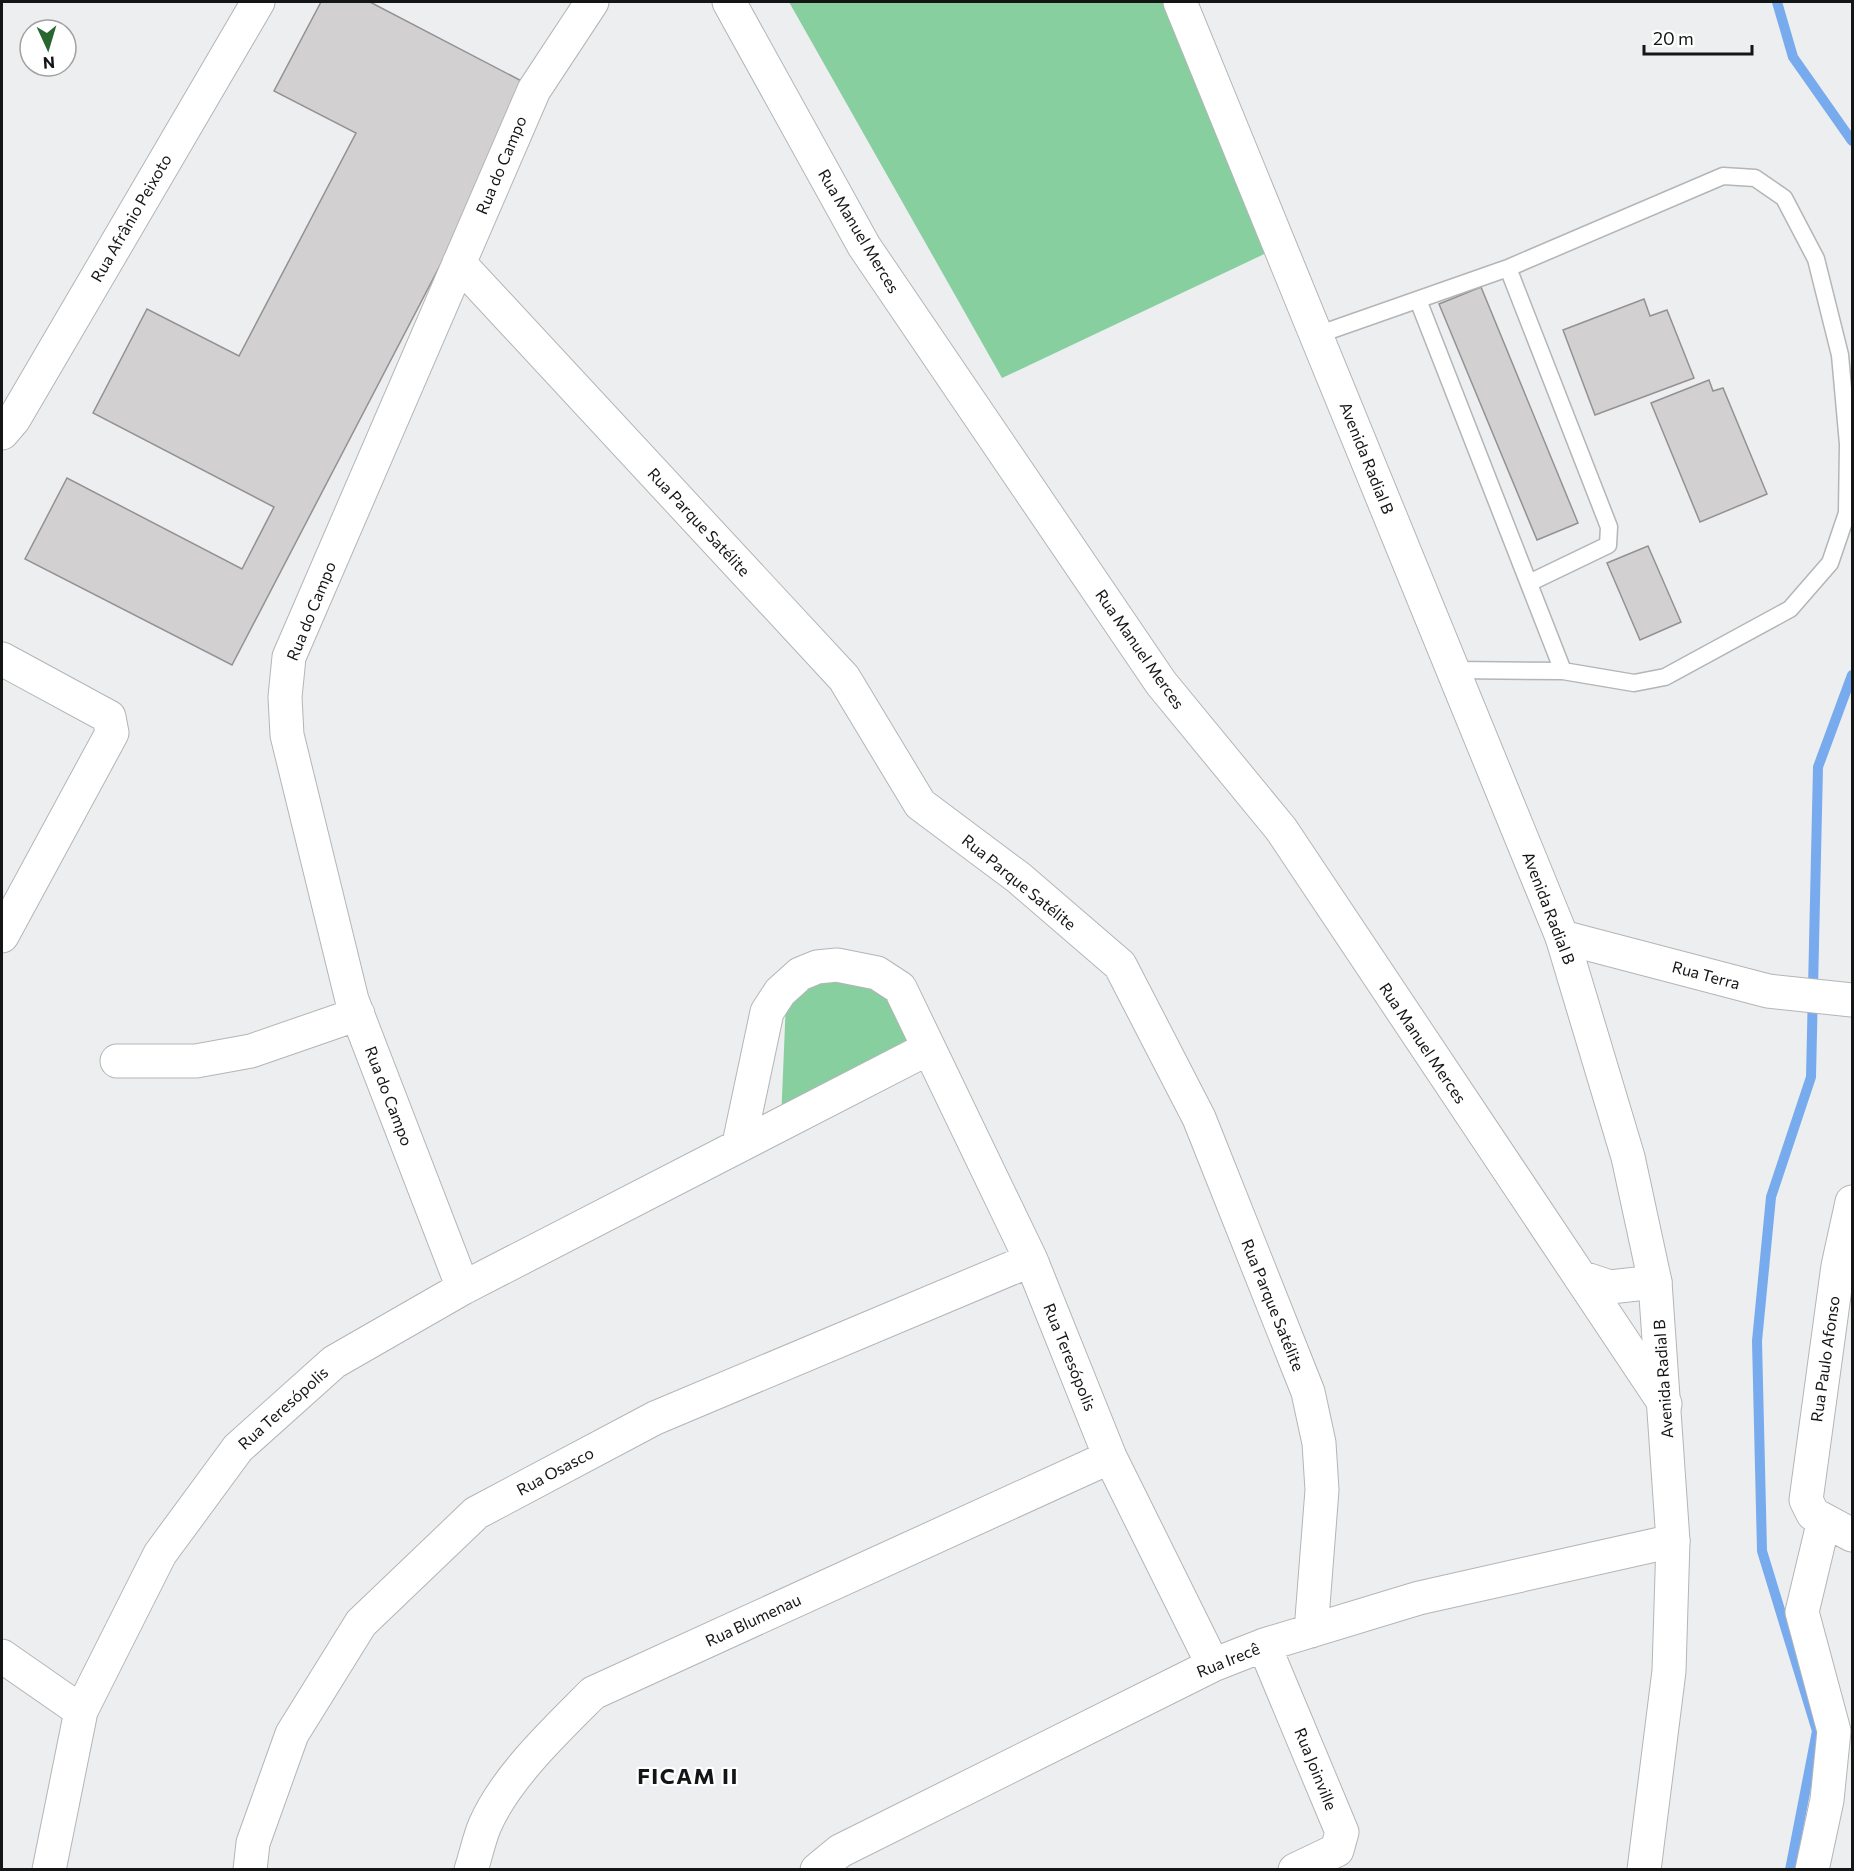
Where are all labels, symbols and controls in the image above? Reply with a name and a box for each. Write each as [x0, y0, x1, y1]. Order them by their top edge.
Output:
north arrow [18, 18, 78, 78]
scale bar [1644, 18, 1752, 56]
text: 20 m [1653, 27, 1694, 49]
text: N [42, 54, 56, 73]
street label: Rua do Campo [471, 113, 530, 217]
street label: Rua Afrânio Peixoto [86, 150, 175, 285]
street label: Rua Manuel Merces [815, 165, 904, 296]
street label: Avenida Radial B [1336, 399, 1399, 517]
street label: Rua Parque Satélite [644, 464, 754, 580]
street label: Rua do Campo [282, 558, 339, 663]
street label: Rua Manuel Merces [1092, 585, 1189, 712]
street label: Rua Parque Satélite [959, 830, 1080, 933]
street label: Avenida Radial B [1519, 849, 1580, 967]
street label: Rua Terra [1670, 956, 1742, 993]
street label: Rua Manuel Merces [1376, 979, 1471, 1107]
street label: Rua do Campo [362, 1043, 417, 1148]
street label: Rua Parque Satélite [1238, 1236, 1309, 1374]
street label: Rua Paulo Afonso [1806, 1295, 1843, 1423]
street label: Rua Teresópolis [1040, 1300, 1101, 1413]
street label: Avenida Radial B [1649, 1319, 1676, 1439]
street label: Rua Teresópolis [234, 1362, 332, 1453]
street label: Rua Osasco [513, 1442, 597, 1499]
street label: Rua Blumenau [702, 1589, 804, 1650]
street label: Rua Irecê [1193, 1638, 1262, 1681]
street label: Rua Joinville [1291, 1725, 1342, 1813]
district label: FICAM II [637, 1762, 739, 1789]

